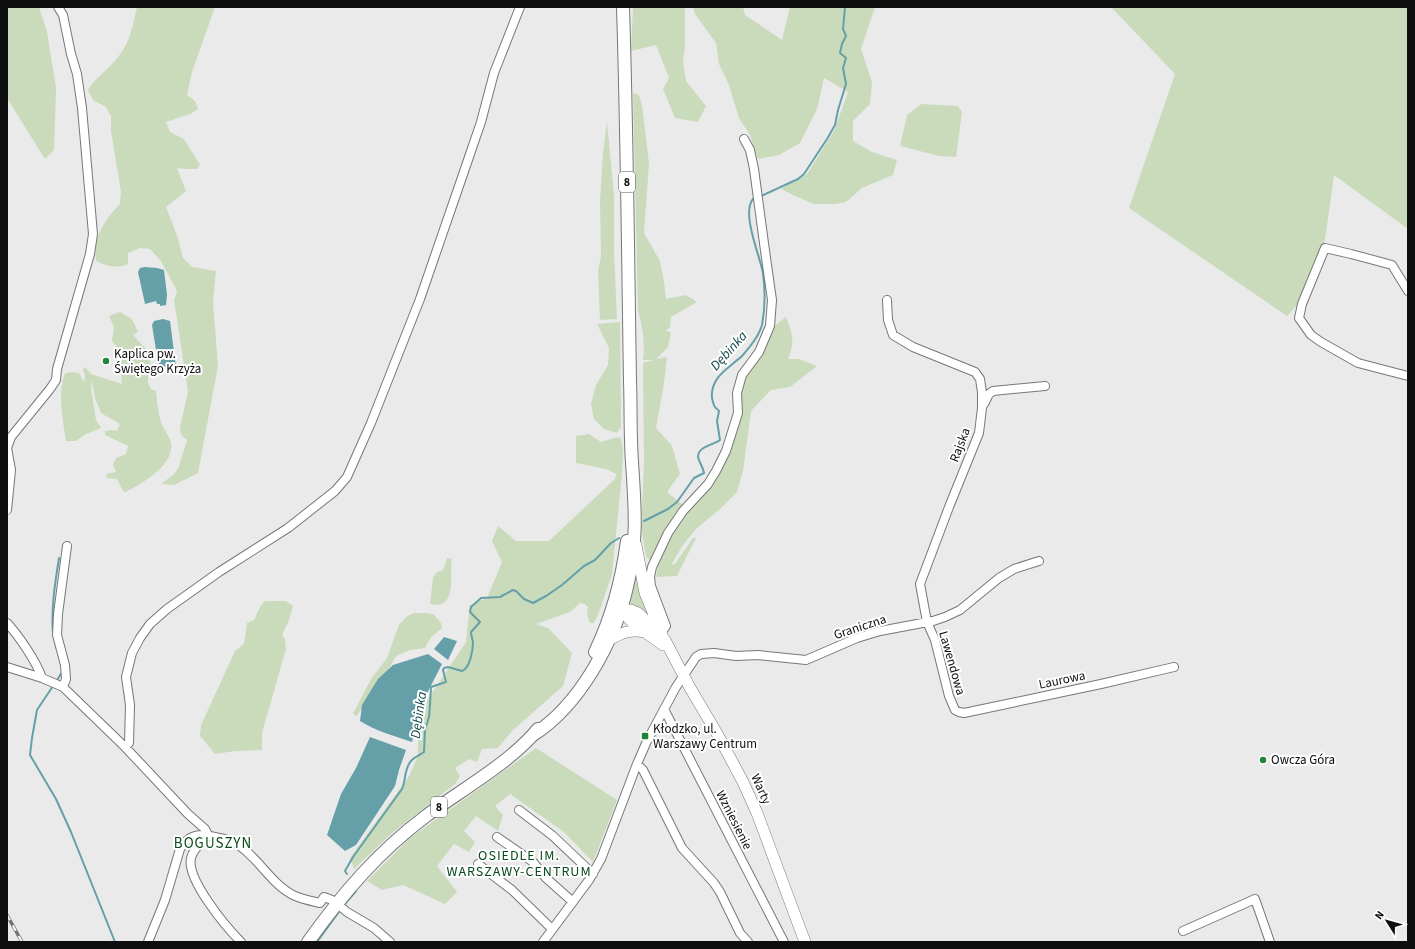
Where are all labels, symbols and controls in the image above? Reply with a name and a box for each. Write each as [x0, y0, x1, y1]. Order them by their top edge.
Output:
road number: 8 [619, 172, 635, 192]
water label: Dębinka [706, 326, 753, 375]
place label: Kaplica pw. Świętego Krzyża [114, 345, 201, 378]
marker: Kaplica pw. Świętego Krzyża [101, 356, 111, 366]
street label: Rajska [945, 425, 975, 465]
street label: Graniczna [831, 610, 889, 644]
street label: Lawendowa [934, 629, 970, 697]
street label: Laurowa [1037, 666, 1087, 694]
water label: Dębinka [406, 690, 432, 740]
place label: Kłodzko, ul. Warszawy Centrum [653, 720, 757, 753]
marker: Kłodzko, ul. Warszawy Centrum [640, 731, 650, 741]
place label: Owcza Góra [1271, 751, 1335, 769]
marker: Owcza Góra [1258, 755, 1268, 765]
street label: Warty [746, 771, 776, 807]
street label: Wzniesienie [711, 787, 757, 853]
road number: 8 [431, 797, 447, 817]
district label: BOGUSZYN [174, 833, 252, 854]
district label: OSIEDLE IM. WARSZAWY-CENTRUM [446, 846, 592, 882]
north arrow [1367, 901, 1407, 941]
text: N [1371, 908, 1388, 923]

